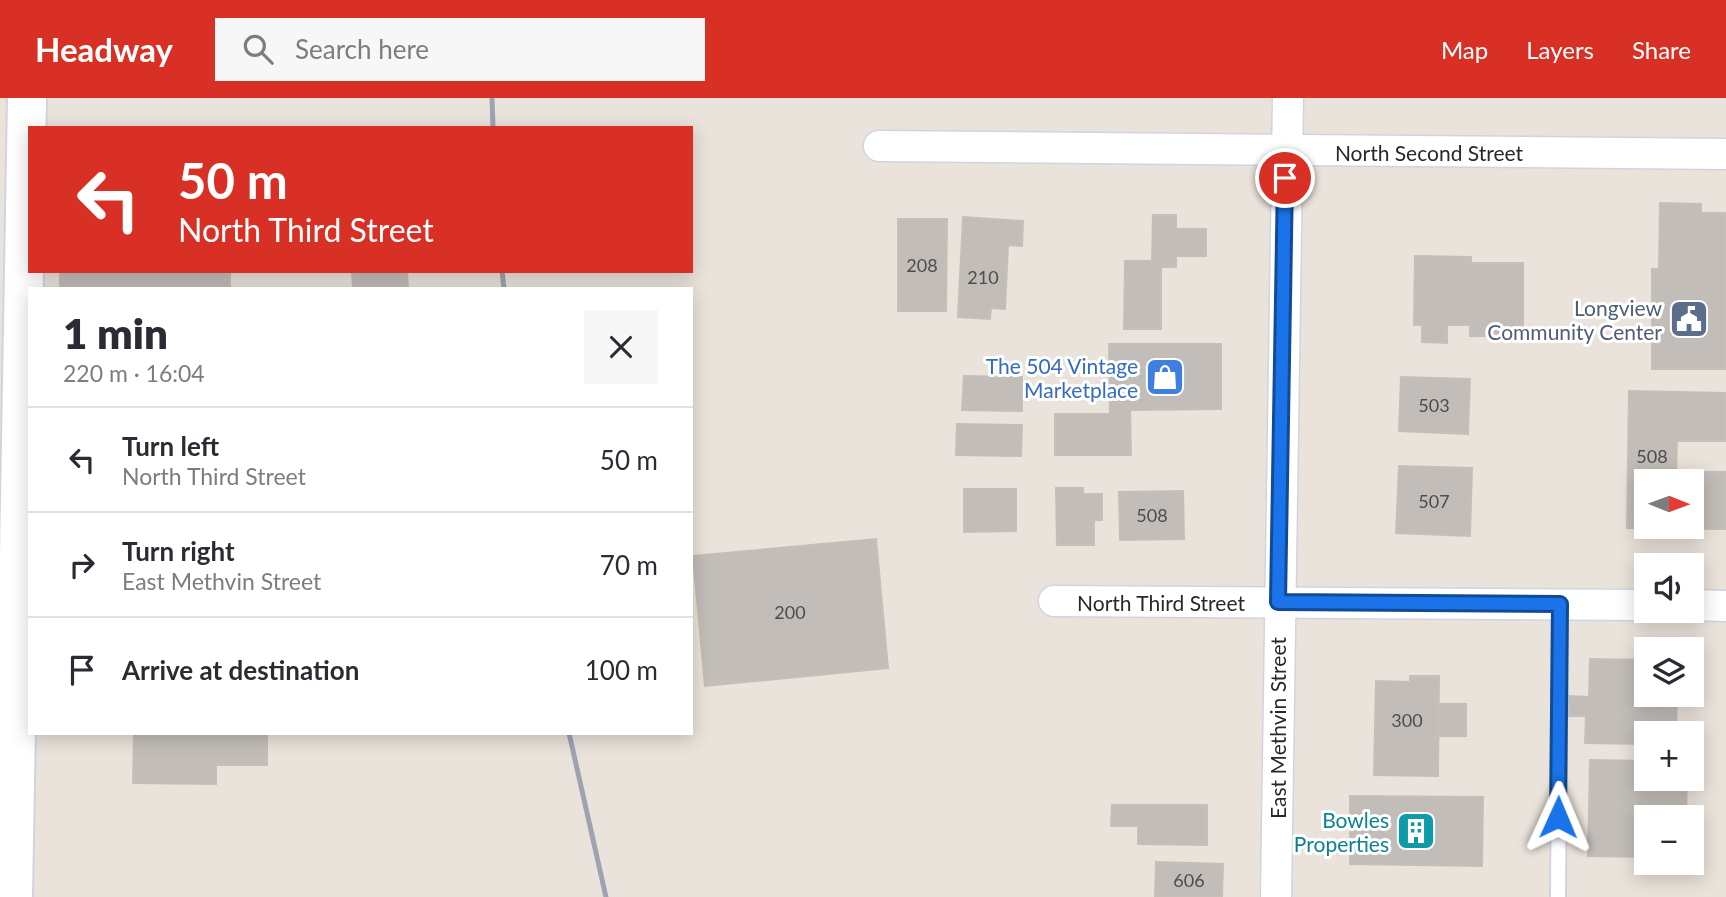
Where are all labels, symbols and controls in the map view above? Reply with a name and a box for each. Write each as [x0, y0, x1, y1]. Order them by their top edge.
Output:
search box [215, 18, 705, 81]
text: Headway [35, 29, 173, 69]
icon: search [239, 30, 277, 68]
text: Search here [295, 33, 429, 65]
text: Map [1441, 35, 1488, 64]
text: Layers [1526, 35, 1594, 64]
text: Share [1632, 35, 1691, 64]
street label: North Second Street [1335, 140, 1524, 165]
pin [1255, 148, 1315, 208]
text: 50 m [178, 151, 288, 209]
icon: left [63, 154, 154, 245]
icon: arrive [1266, 159, 1304, 197]
text: North Third Street [178, 210, 434, 249]
house number: 208 [906, 254, 938, 276]
house number: 210 [967, 266, 999, 288]
place label: Longview Community Center [1487, 295, 1662, 344]
public building icon: Longview Community Center [1668, 298, 1710, 340]
text: 1 min [63, 308, 168, 358]
button: close [584, 310, 658, 384]
place label: The 504 Vintage Marketplace [986, 353, 1138, 402]
shop icon: The 504 Vintage Marketplace [1144, 356, 1186, 398]
text: 220 m · 16:04 [63, 359, 205, 387]
house number: 503 [1418, 394, 1450, 416]
text: Turn left [122, 430, 219, 462]
icon: left [63, 441, 101, 479]
text: 50 m [600, 444, 658, 476]
house number: 508 [1636, 445, 1668, 467]
text: North Third Street [122, 462, 306, 490]
north arrow [1634, 469, 1704, 539]
map controls [1634, 469, 1704, 875]
house number: 507 [1418, 490, 1450, 512]
house number: 508 [1136, 504, 1168, 526]
text: Turn right [122, 535, 235, 567]
icon: right [63, 546, 101, 584]
text: 70 m [600, 549, 658, 581]
button: sound [1634, 553, 1704, 623]
text: East Methvin Street [122, 567, 321, 595]
street label: North Third Street [1077, 590, 1245, 615]
house number: 200 [774, 601, 806, 623]
street label: East Methvin Street [1265, 637, 1290, 819]
button: layers [1634, 637, 1704, 707]
icon: arrive [63, 651, 101, 689]
text: Arrive at destination [122, 654, 359, 686]
text: 100 m [585, 654, 658, 686]
house number: 300 [1391, 709, 1423, 731]
button: + [1634, 721, 1704, 791]
position arrow [1521, 780, 1595, 854]
button: − [1634, 805, 1704, 875]
place label: Bowles Properties [1294, 807, 1389, 856]
building icon: Bowles Properties [1395, 810, 1437, 852]
house number: 606 [1173, 869, 1205, 891]

